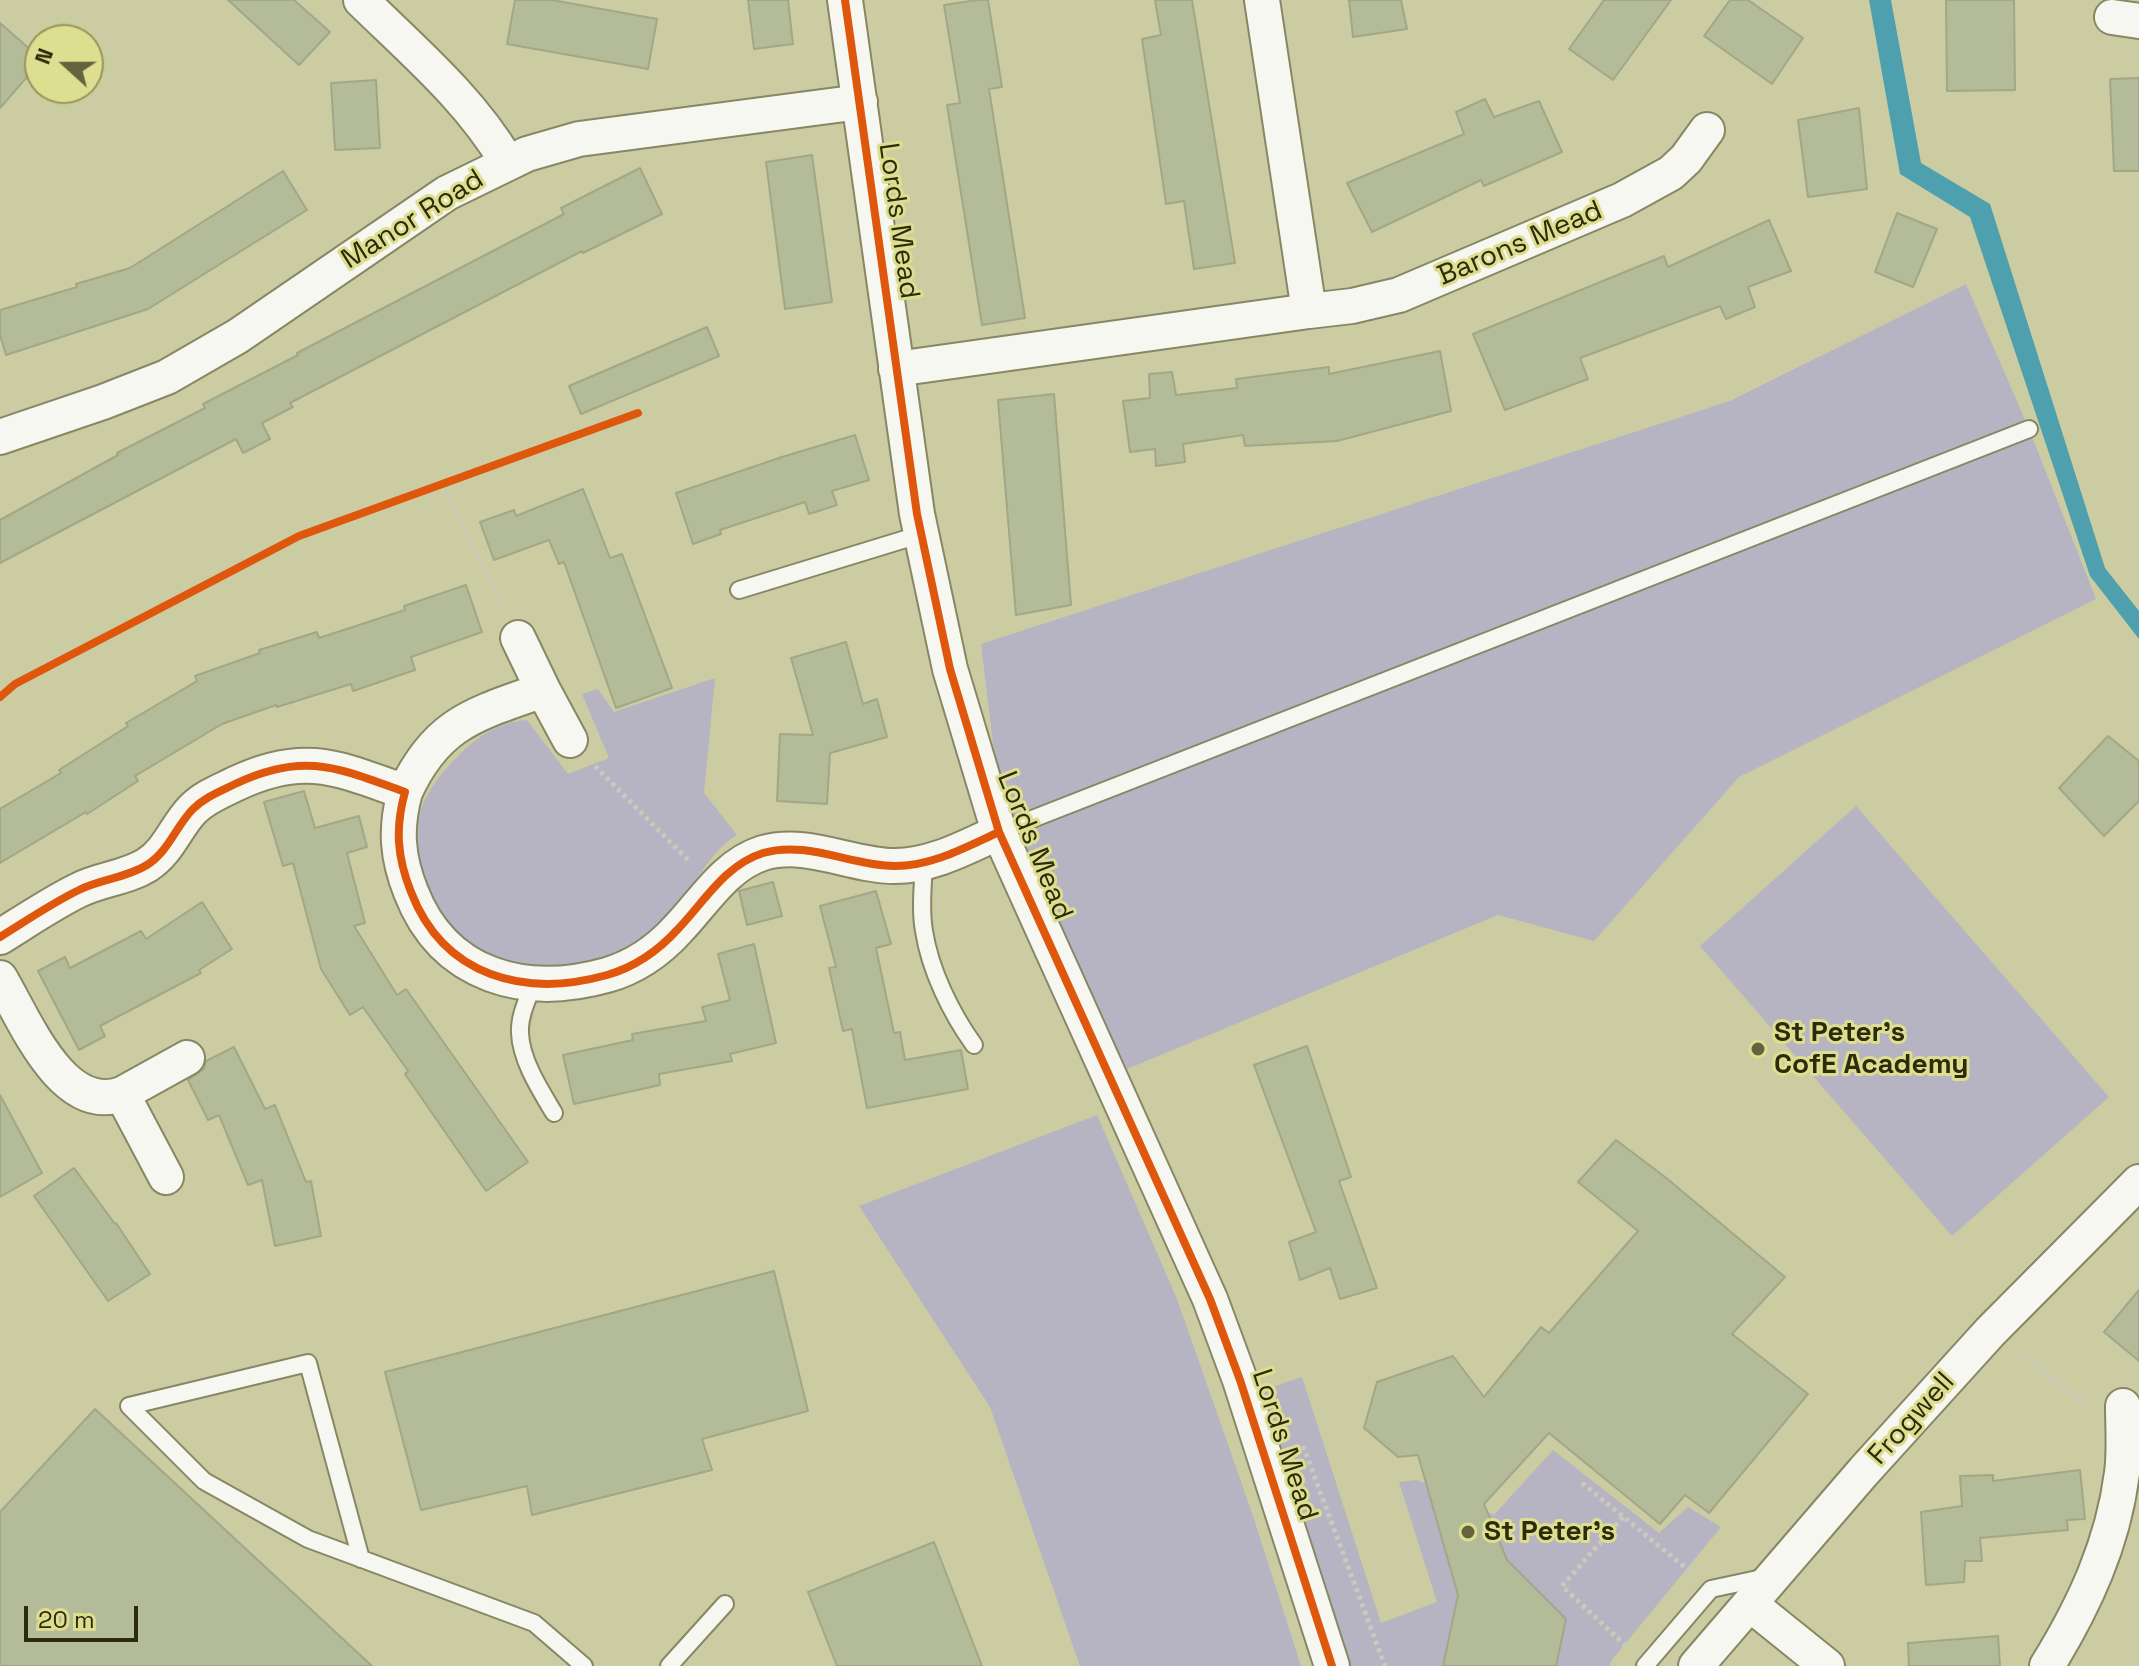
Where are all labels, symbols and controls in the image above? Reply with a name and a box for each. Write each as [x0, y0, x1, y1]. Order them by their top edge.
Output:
north arrow [24, 24, 104, 104]
text: N [28, 44, 59, 68]
street label: Lords Mead [870, 141, 926, 301]
street label: Manor Road [336, 163, 490, 277]
street label: Barons Mead [1433, 194, 1607, 294]
street label: Lords Mead [989, 767, 1079, 925]
place label: St Peter's CofE Academy [1774, 1016, 1969, 1082]
marker: St Peter's CofE Academy [1749, 1040, 1767, 1058]
street label: Lords Mead [1244, 1365, 1324, 1525]
street label: Frogwell [1862, 1366, 1962, 1472]
place label: St Peter's [1484, 1515, 1615, 1549]
marker: St Peter's [1459, 1523, 1477, 1541]
scale bar [28, 1590, 142, 1640]
text: 20 m [38, 1604, 95, 1635]

